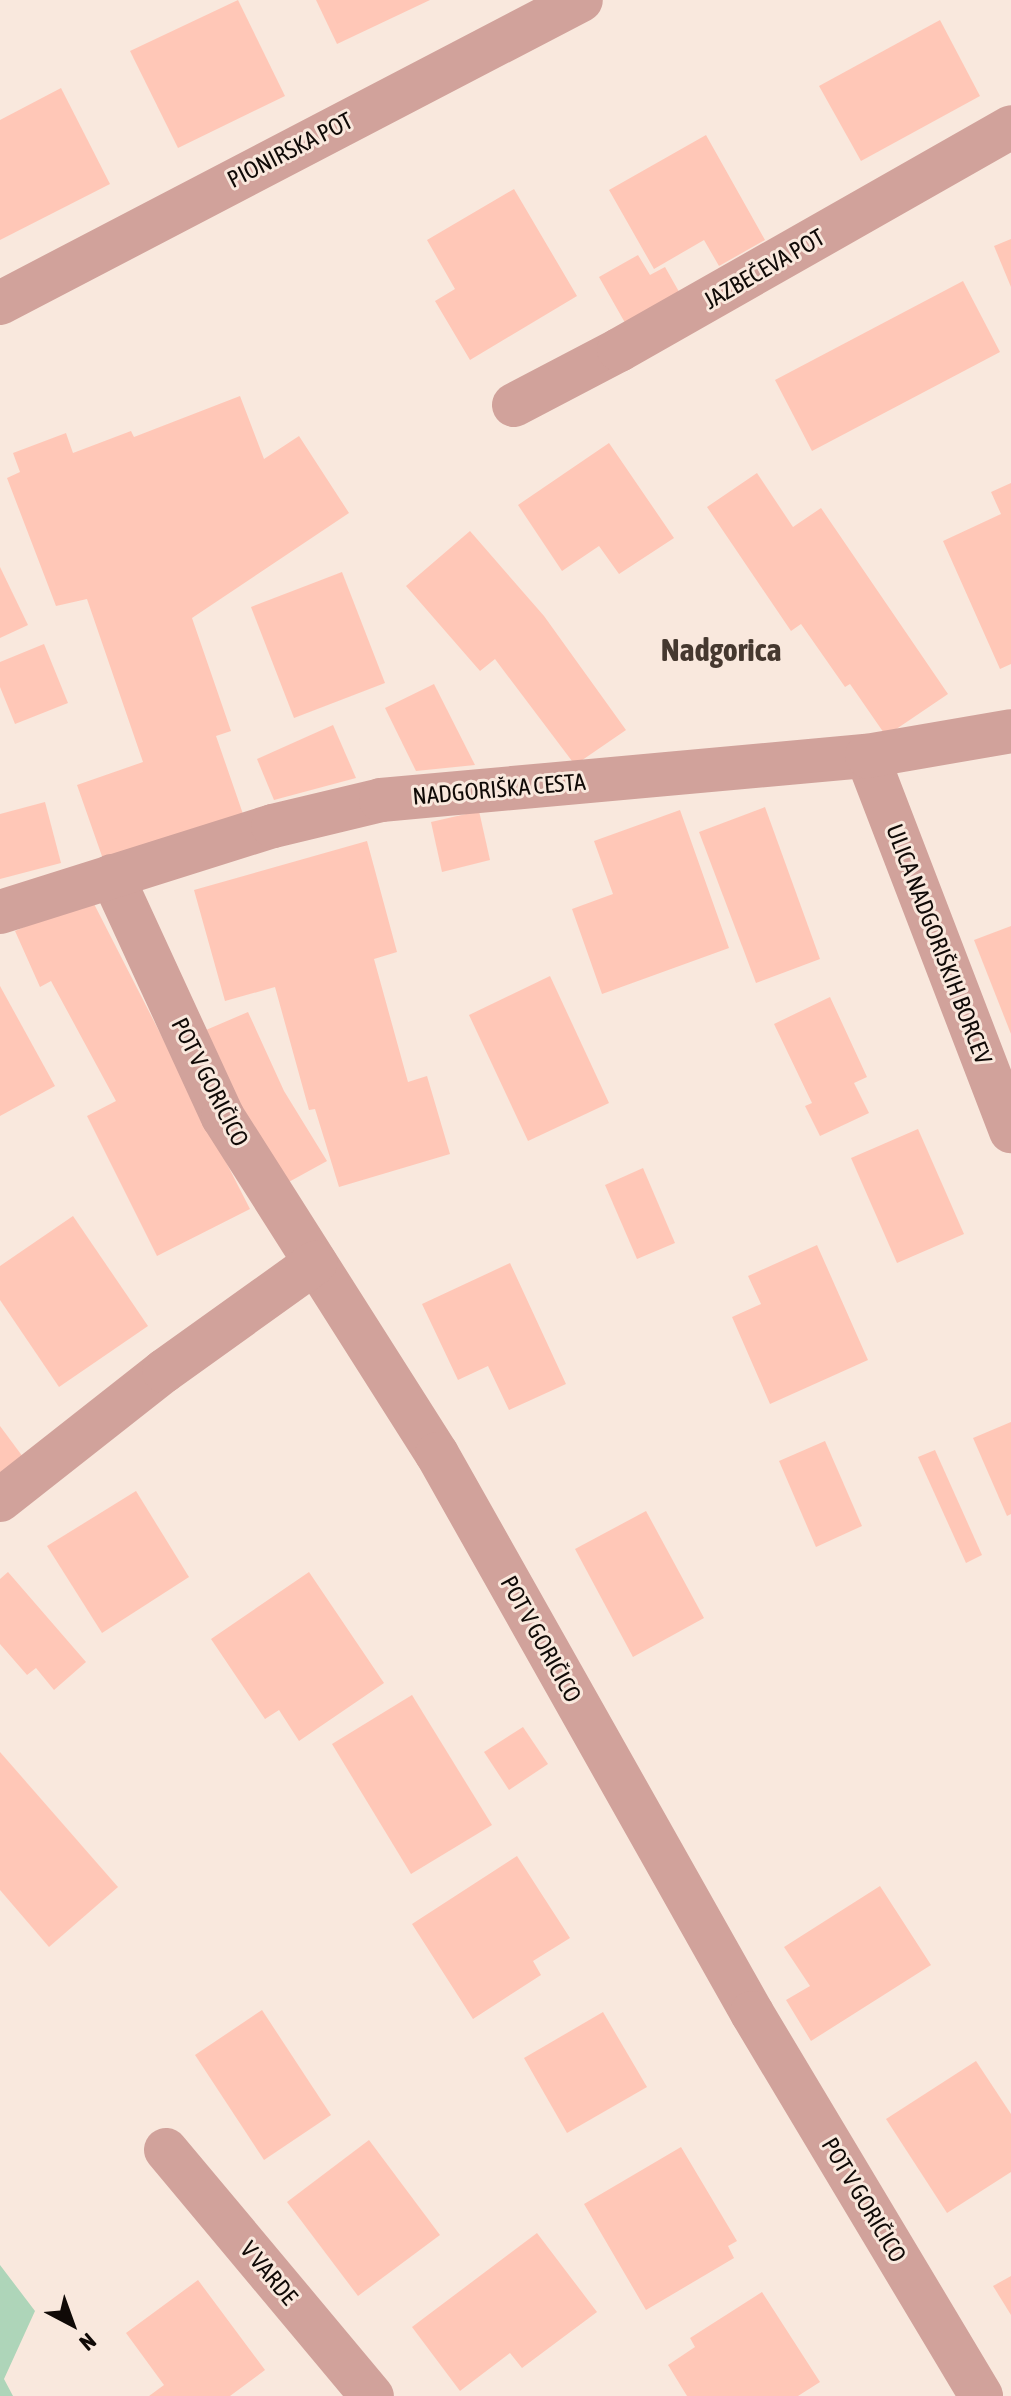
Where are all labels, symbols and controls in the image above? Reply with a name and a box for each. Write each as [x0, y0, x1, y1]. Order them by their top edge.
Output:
street label: PIONIRSKA POT [222, 106, 358, 194]
street label: JAZBEČEVA POT [698, 223, 830, 315]
district label: Nadgorica [661, 631, 781, 669]
street label: NADGORIŠKA CESTA [411, 767, 587, 811]
street label: ULICA NADGORIŠKIH BORCEV [880, 820, 998, 1068]
street label: POT V GORIČICO [165, 1013, 255, 1151]
street label: POT V GORIČICO [494, 1571, 588, 1707]
street label: POT V GORIČICO [816, 2132, 912, 2268]
street label: V VARDE [234, 2235, 304, 2311]
north arrow [32, 2284, 112, 2364]
text: N [74, 2328, 101, 2356]

